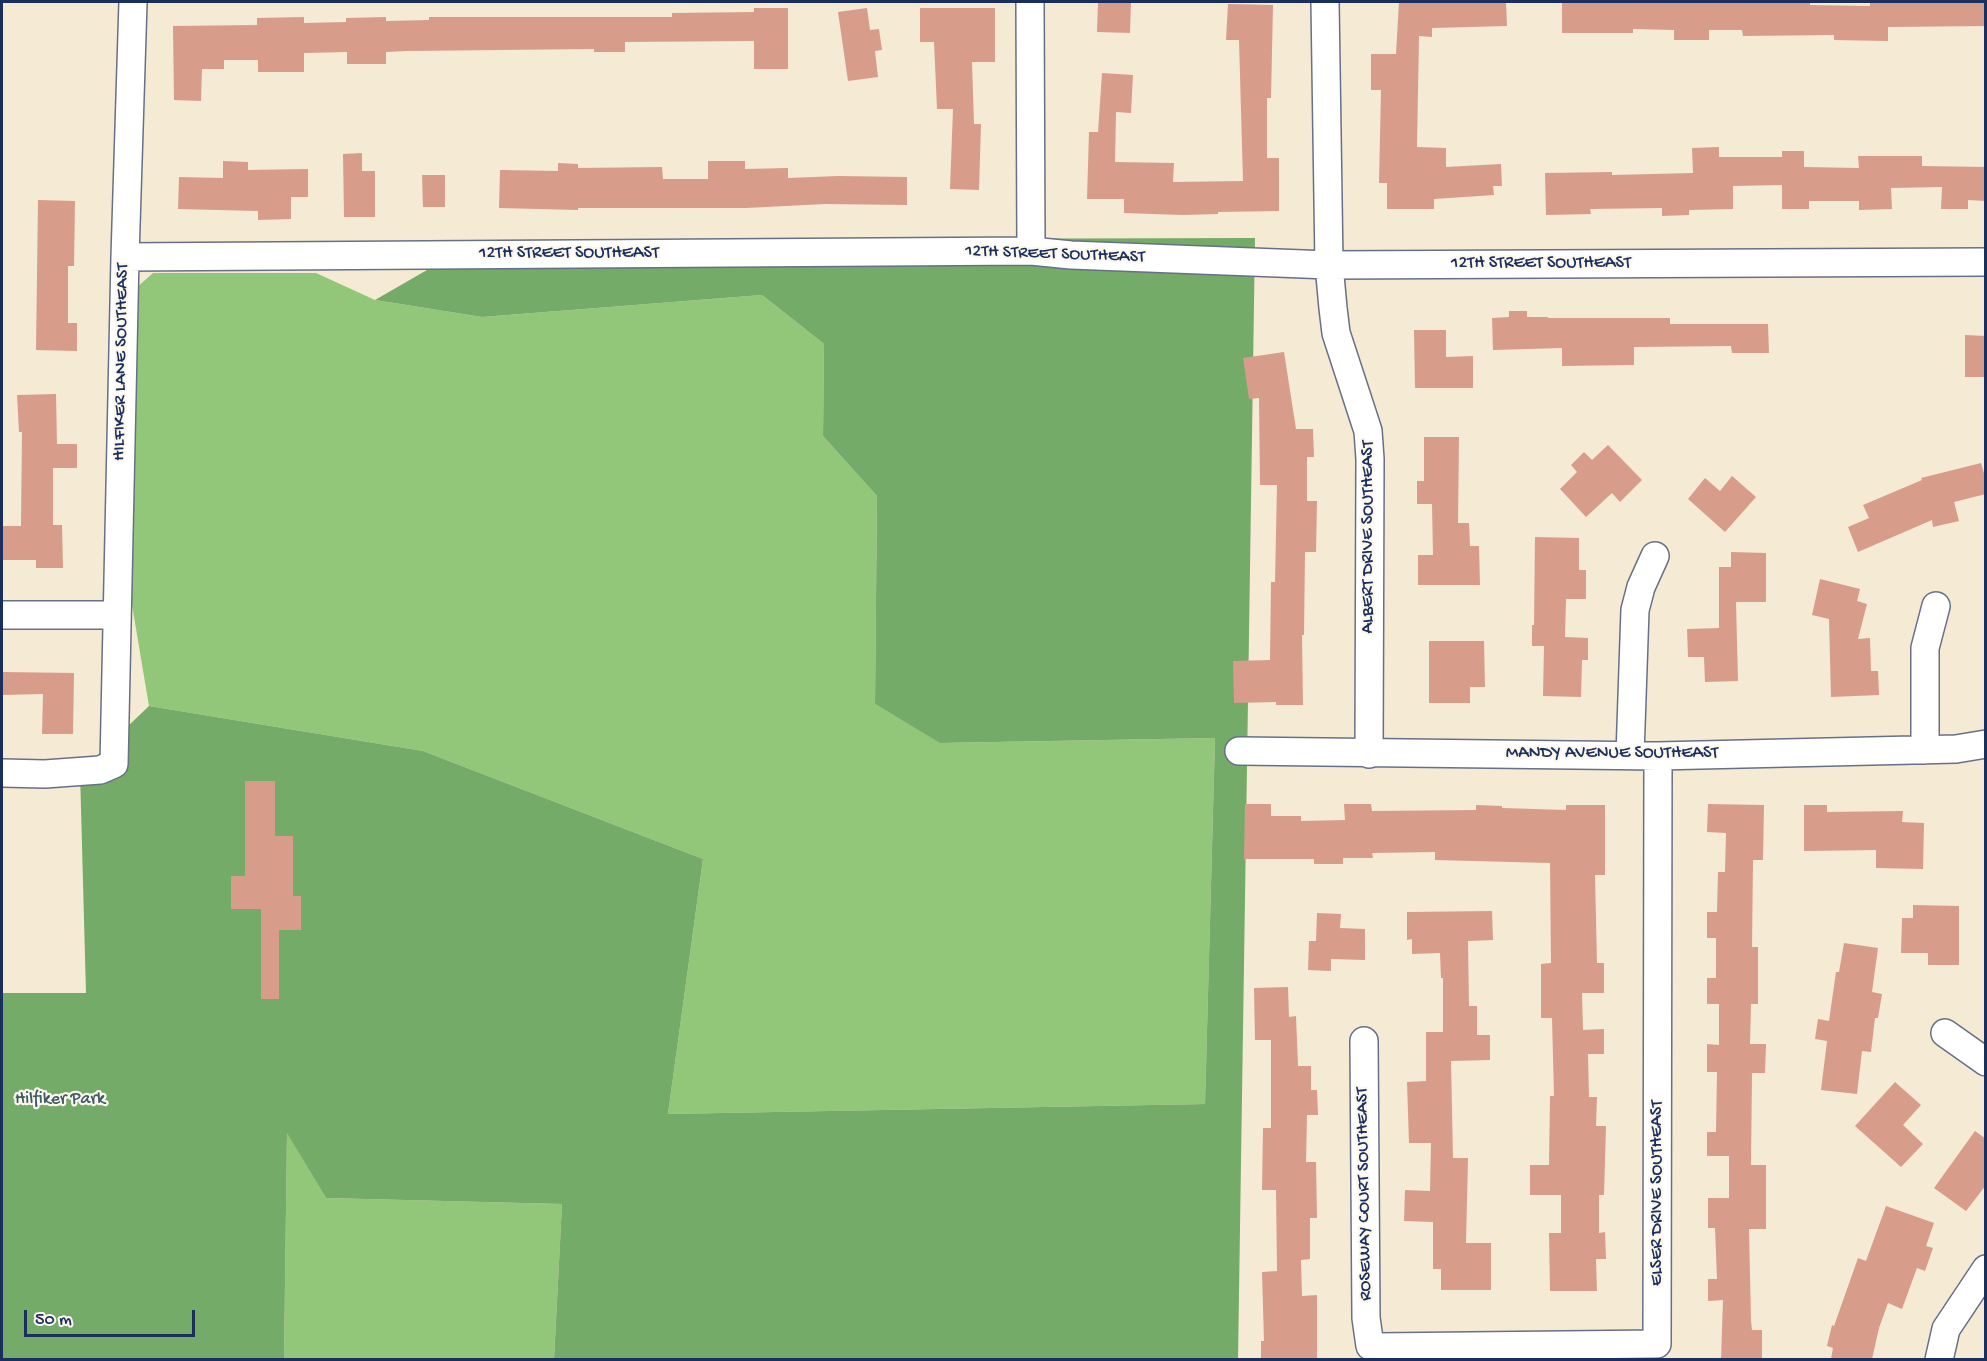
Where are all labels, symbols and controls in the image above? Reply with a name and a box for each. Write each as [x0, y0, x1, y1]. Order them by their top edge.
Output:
street label: 12TH STREET SOUTHEAST [965, 241, 1145, 269]
street label: 12TH STREET SOUTHEAST [479, 243, 659, 265]
street label: 12TH STREET SOUTHEAST [1451, 253, 1631, 275]
street label: HILFIKER LANE SOUTHEAST [109, 263, 135, 461]
street label: ALBERT DRIVE SOUTHEAST [1358, 440, 1380, 634]
street label: MANDY AVENUE SOUTHEAST [1506, 743, 1718, 765]
street label: ROSEWAY COURT SOUTHEAST [1352, 1087, 1378, 1301]
park label: Hilfiker Park [15, 1089, 105, 1111]
street label: ELSER DRIVE SOUTHEAST [1647, 1100, 1669, 1286]
scale bar [27, 1298, 198, 1336]
text: 50 m [35, 1310, 72, 1331]

